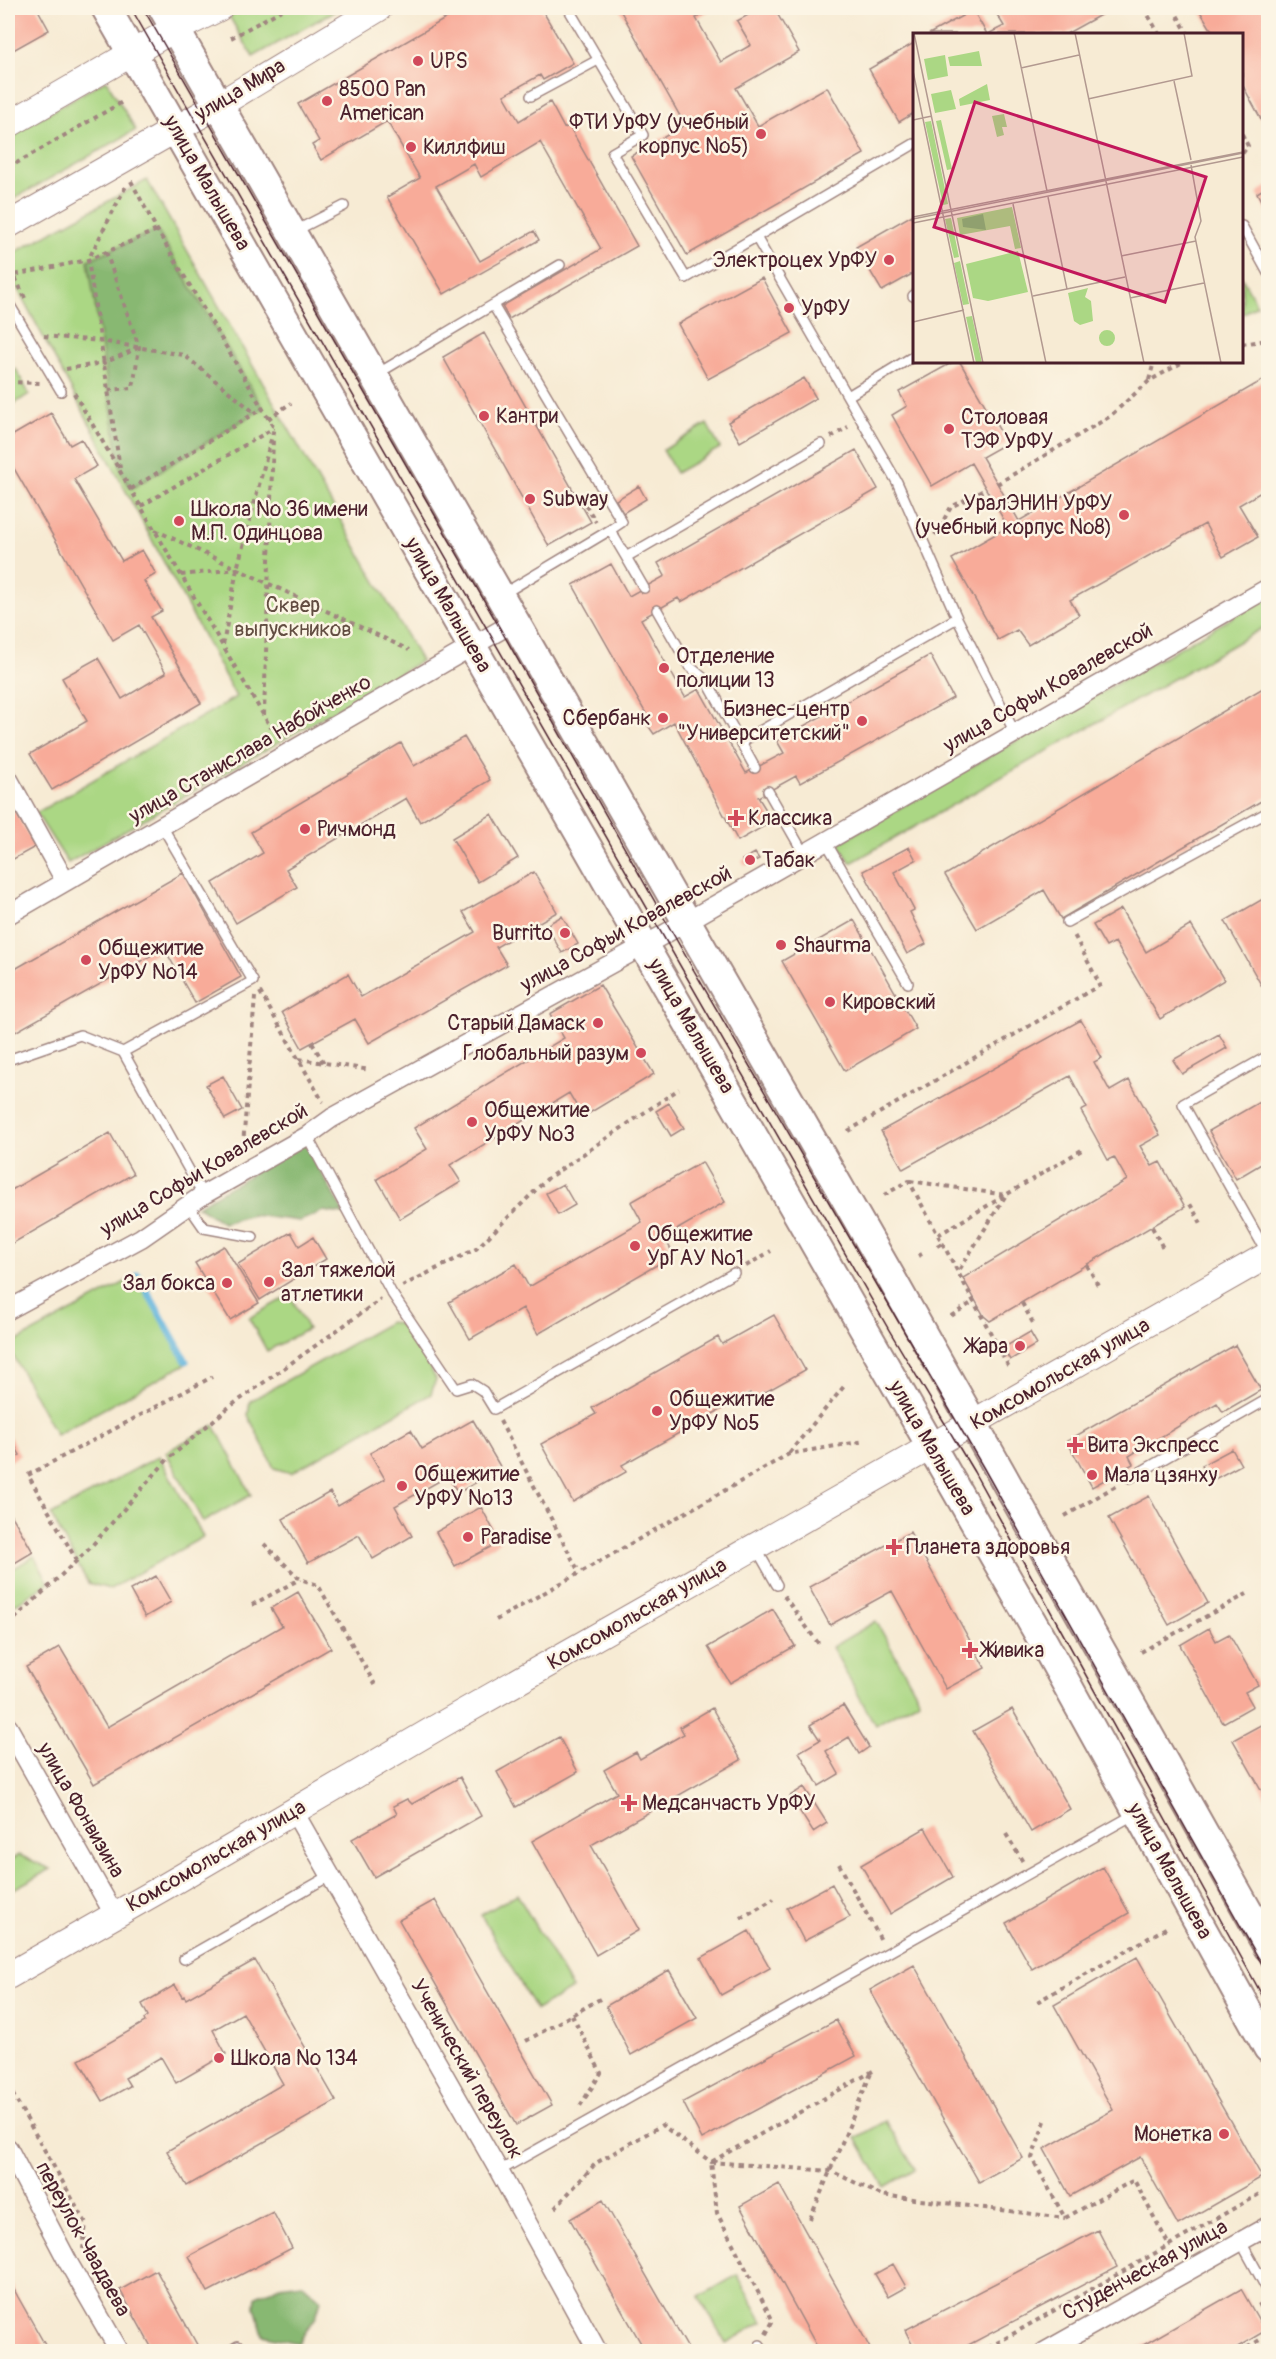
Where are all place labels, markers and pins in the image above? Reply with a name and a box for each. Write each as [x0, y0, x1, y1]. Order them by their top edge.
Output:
place label: UPS [430, 48, 468, 75]
marker: UPS [411, 54, 425, 68]
place label: 8500 Pan American [339, 76, 426, 127]
marker: 8500 Pan American [320, 94, 334, 108]
place label: ФТИ УрФУ (учебный корпус №5) [569, 109, 749, 160]
marker: ФТИ УрФУ (учебный корпус №5) [754, 127, 768, 141]
place label: Киллфиш [423, 134, 506, 161]
marker: Киллфиш [404, 140, 418, 154]
place label: Электроцех УрФУ [713, 247, 877, 274]
marker: Электроцех УрФУ [882, 253, 896, 267]
place label: УрФУ [801, 295, 851, 322]
marker: УрФУ [782, 301, 796, 315]
place label: Кантри [496, 403, 558, 430]
place label: Столовая ТЭФ УрФУ [961, 404, 1053, 455]
marker: Кантри [477, 409, 491, 423]
marker: Столовая ТЭФ УрФУ [942, 422, 956, 436]
place label: Subway [542, 486, 608, 513]
place label: УралЭНИН УрФУ (учебный корпус №8) [914, 490, 1112, 541]
marker: Subway [523, 492, 537, 506]
place label: Школа № 36 имени М.П. Одинцова [191, 496, 368, 547]
marker: УралЭНИН УрФУ (учебный корпус №8) [1117, 508, 1131, 522]
marker: Школа № 36 имени М.П. Одинцова [172, 514, 186, 528]
place label: Отделение полиции 13 [676, 643, 775, 694]
marker: Отделение полиции 13 [657, 661, 671, 675]
place label: Бизнес-центр "Университетский" [678, 696, 850, 747]
place label: Сбербанк [563, 705, 651, 732]
marker: Сбербанк [656, 711, 670, 725]
marker: Бизнес-центр "Университетский" [855, 714, 869, 728]
place label: Классика [748, 805, 832, 832]
marker: Классика [729, 811, 743, 825]
place label: Ричмонд [317, 816, 396, 843]
marker: Ричмонд [298, 822, 312, 836]
place label: Табак [762, 847, 816, 874]
marker: Табак [743, 853, 757, 867]
place label: Burrito [492, 920, 553, 947]
marker: Burrito [558, 926, 572, 940]
place label: Shaurma [793, 932, 871, 959]
place label: Общежитие УрФУ №14 [98, 935, 204, 986]
marker: Shaurma [774, 938, 788, 952]
marker: Общежитие УрФУ №14 [79, 953, 93, 967]
place label: Кировский [842, 989, 936, 1016]
marker: Кировский [823, 995, 837, 1009]
place label: Старый Дамаск [447, 1010, 586, 1037]
marker: Старый Дамаск [591, 1016, 605, 1030]
place label: Глобальный разум [463, 1040, 629, 1067]
marker: Глобальный разум [634, 1046, 648, 1060]
place label: Общежитие УрФУ №3 [484, 1097, 590, 1148]
marker: Общежитие УрФУ №3 [465, 1115, 479, 1129]
place label: Общежитие УрГАУ №1 [647, 1221, 753, 1272]
marker: Общежитие УрГАУ №1 [628, 1239, 642, 1253]
place label: Зал тяжелой атлетики [281, 1257, 396, 1308]
place label: Зал бокса [122, 1270, 215, 1297]
marker: Зал тяжелой атлетики [262, 1275, 276, 1289]
marker: Зал бокса [220, 1276, 234, 1290]
place label: Жара [963, 1333, 1008, 1360]
marker: Жара [1013, 1339, 1027, 1353]
place label: Общежитие УрФУ №5 [669, 1386, 775, 1437]
marker: Общежитие УрФУ №5 [650, 1404, 664, 1418]
place label: Вита Экспресс [1087, 1432, 1219, 1459]
marker: Вита Экспресс [1068, 1438, 1082, 1452]
place label: Общежитие УрФУ №13 [414, 1461, 520, 1512]
place label: Мала цзянху [1104, 1462, 1217, 1489]
marker: Мала цзянху [1085, 1468, 1099, 1482]
marker: Общежитие УрФУ №13 [395, 1479, 409, 1493]
place label: Paradise [480, 1524, 552, 1551]
marker: Paradise [461, 1530, 475, 1544]
place label: Планета здоровья [906, 1534, 1070, 1561]
marker: Планета здоровья [887, 1540, 901, 1554]
place label: Живика [979, 1637, 1044, 1664]
marker: Живика [963, 1643, 977, 1657]
place label: Медсанчасть УрФУ [642, 1790, 816, 1817]
marker: Медсанчасть УрФУ [620, 1794, 638, 1812]
place label: Школа № 134 [231, 2045, 358, 2072]
marker: Школа № 134 [212, 2051, 226, 2065]
place label: Монетка [1134, 2121, 1212, 2148]
marker: Монетка [1217, 2127, 1231, 2141]

